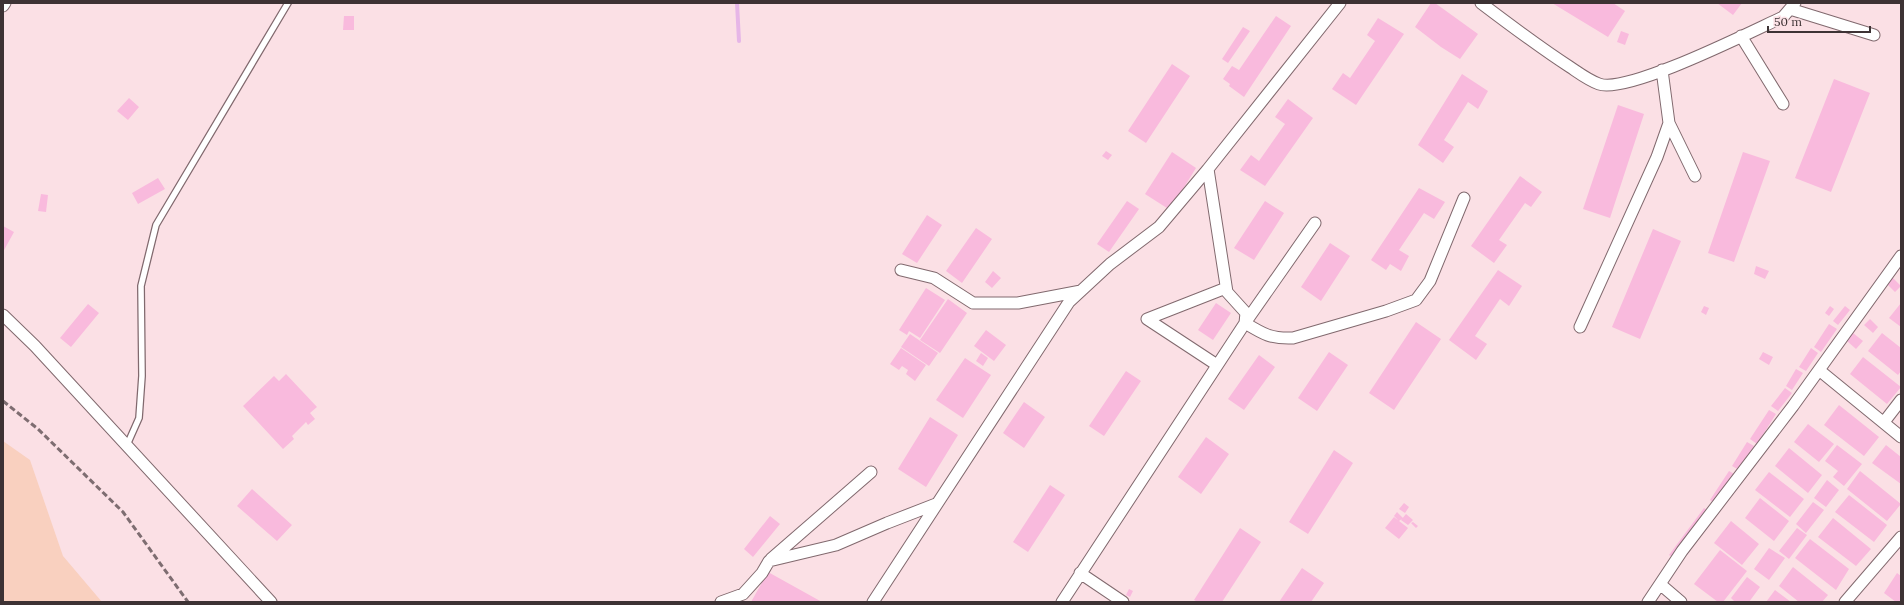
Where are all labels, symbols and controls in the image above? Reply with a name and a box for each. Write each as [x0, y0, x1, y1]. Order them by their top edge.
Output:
scale bar [1768, 8, 1870, 34]
text: 50 m [1774, 14, 1802, 29]

